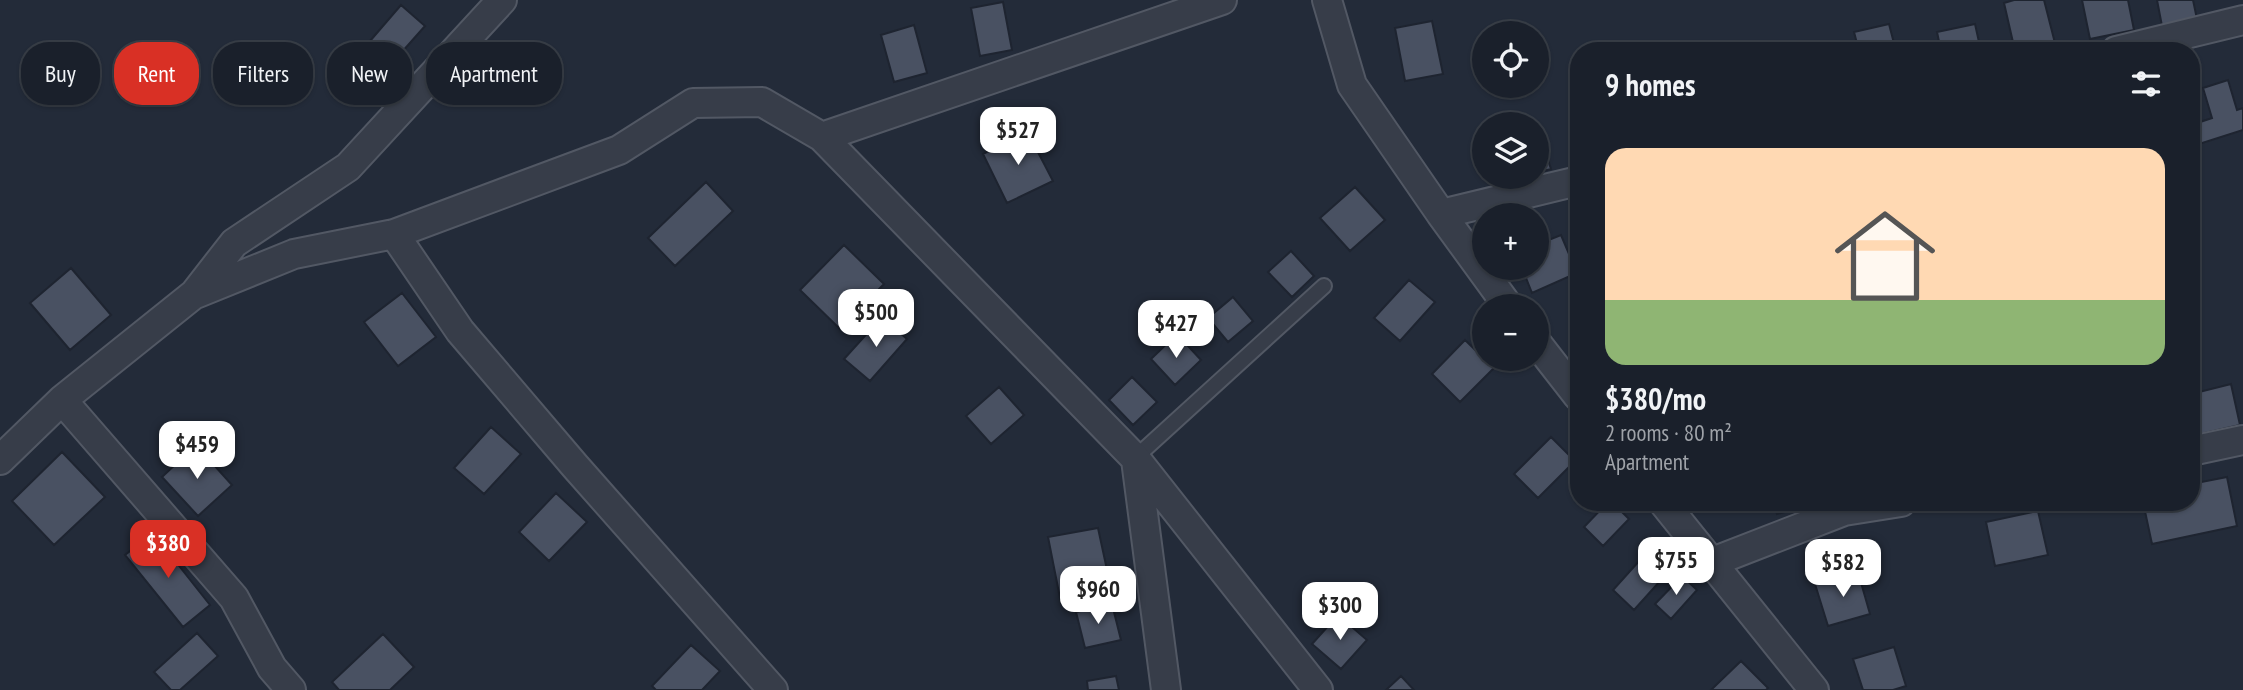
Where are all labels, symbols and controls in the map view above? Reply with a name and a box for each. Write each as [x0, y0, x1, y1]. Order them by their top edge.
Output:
map controls [1472, 21, 1549, 371]
button: locate [1472, 21, 1549, 98]
chip: Buy [21, 42, 100, 105]
chip: Rent [114, 42, 199, 105]
chip: Filters [213, 42, 313, 105]
chip: New [327, 42, 412, 105]
chip: Apartment [426, 42, 562, 105]
text: 9 homes [1605, 65, 1696, 104]
icon: filters [2127, 65, 2165, 103]
pin: $527 [977, 108, 1059, 167]
button: layers [1472, 112, 1549, 189]
text: $527 [996, 115, 1040, 144]
icon: home [1822, 193, 1948, 319]
button: + [1472, 203, 1549, 280]
pin: $500 [835, 290, 917, 349]
button: − [1472, 294, 1549, 371]
text: $500 [854, 297, 898, 326]
pin: $427 [1135, 300, 1217, 360]
text: $427 [1154, 308, 1198, 337]
text: $380/mo [1605, 379, 1706, 418]
text: 2 rooms · 80 m² [1605, 418, 1732, 447]
pin: $459 [156, 421, 238, 481]
text: $459 [175, 429, 219, 458]
text: Apartment [1605, 447, 1689, 476]
pin: $380 [127, 520, 209, 580]
text: $380 [146, 528, 190, 557]
pin: $755 [1635, 538, 1717, 597]
pin: $582 [1802, 540, 1884, 599]
text: $755 [1654, 545, 1698, 574]
text: $582 [1821, 547, 1865, 576]
pin: $960 [1057, 566, 1139, 626]
text: $960 [1076, 574, 1120, 603]
pin: $300 [1299, 582, 1381, 642]
text: $300 [1318, 590, 1362, 619]

